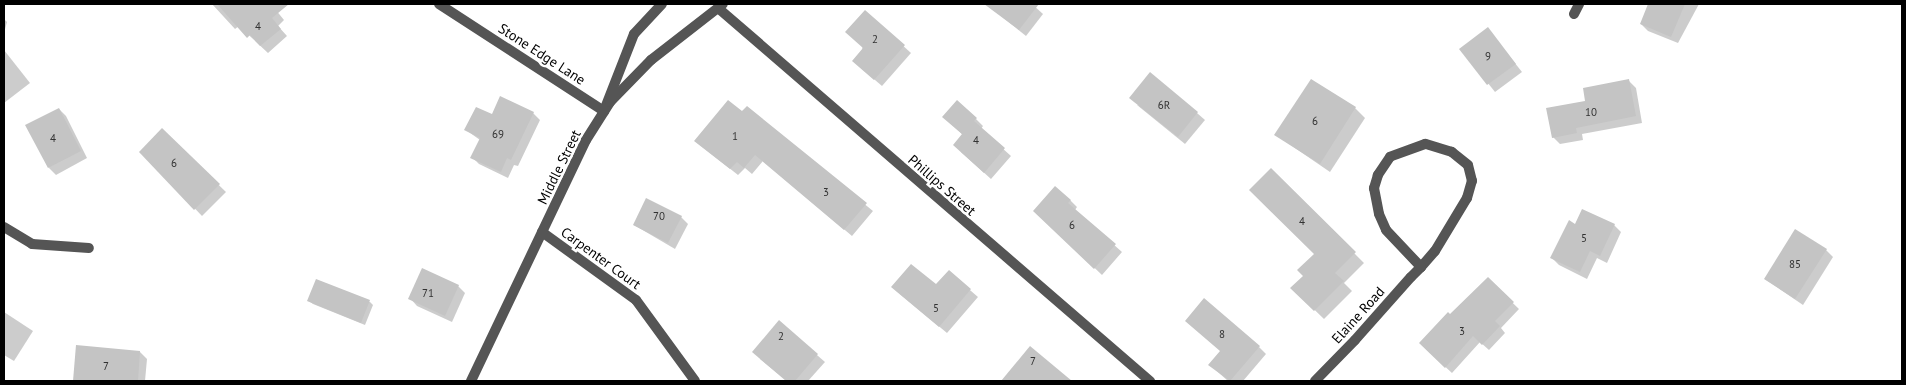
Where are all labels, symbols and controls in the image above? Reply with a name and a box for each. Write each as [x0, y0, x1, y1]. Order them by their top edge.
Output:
house number: 4 [255, 19, 261, 33]
street label: Stone Edge Lane [495, 20, 589, 88]
house number: 2 [872, 32, 878, 46]
house number: 9 [1485, 49, 1491, 63]
house number: 6R [1158, 98, 1170, 112]
house number: 10 [1585, 105, 1597, 119]
house number: 6 [1312, 114, 1318, 128]
house number: 69 [492, 127, 504, 141]
street label: Middle Street [534, 127, 584, 207]
house number: 1 [732, 129, 738, 143]
house number: 4 [50, 131, 56, 145]
house number: 4 [973, 133, 979, 147]
street label: Phillips Street [905, 151, 979, 219]
house number: 6 [171, 156, 177, 170]
house number: 3 [823, 185, 829, 199]
house number: 70 [653, 209, 665, 223]
house number: 4 [1299, 214, 1305, 228]
house number: 6 [1069, 218, 1075, 232]
street label: Carpenter Court [558, 223, 644, 293]
house number: 5 [1581, 231, 1587, 245]
house number: 85 [1789, 257, 1801, 271]
street label: Elaine Road [1328, 283, 1388, 347]
house number: 71 [422, 286, 434, 300]
house number: 5 [933, 301, 939, 315]
house number: 3 [1459, 324, 1465, 338]
house number: 8 [1219, 327, 1225, 341]
house number: 2 [778, 329, 784, 343]
house number: 7 [1030, 354, 1036, 368]
house number: 7 [103, 359, 109, 373]

